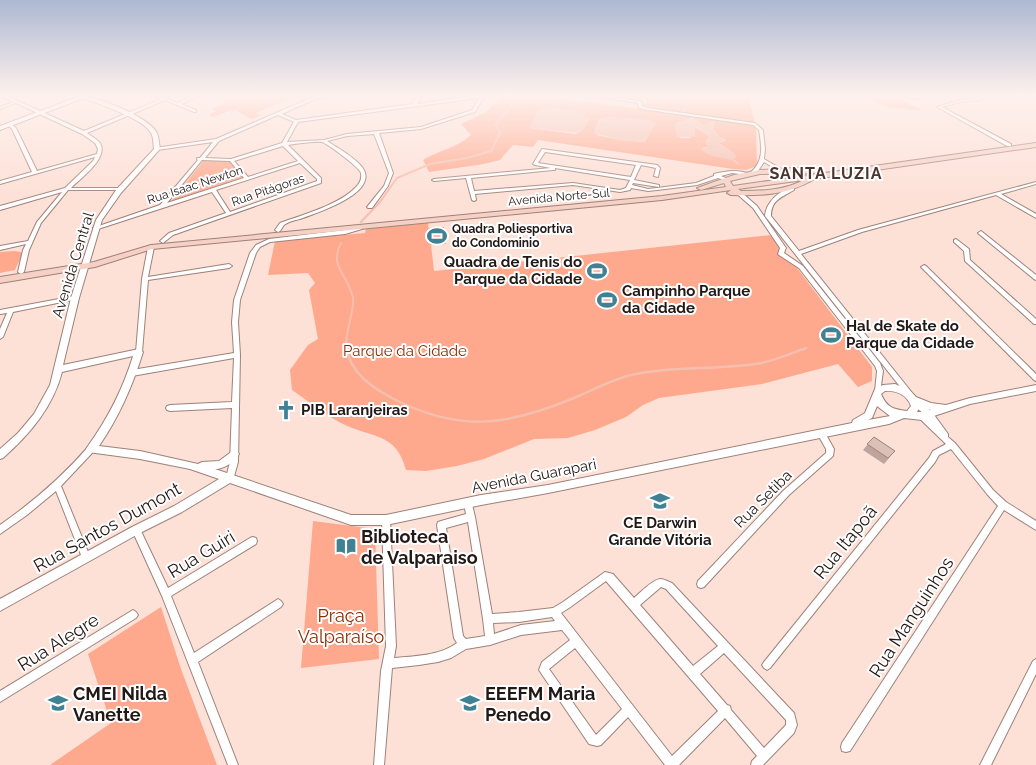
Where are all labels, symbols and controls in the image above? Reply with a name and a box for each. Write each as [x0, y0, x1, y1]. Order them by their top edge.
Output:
street label: Rua Isaac Newton [145, 163, 245, 207]
district label: SANTA LUZIA [770, 164, 882, 183]
street label: Rua Pitágoras [230, 171, 306, 209]
street label: Avenida Norte-Sul [508, 186, 611, 208]
street label: Avenida Central [48, 209, 98, 320]
place label: Quadra Poliesportiva do Condominio [452, 222, 573, 250]
sports icon: Quadra Poliesportiva do Condominio [426, 225, 448, 247]
place label: Quadra de Tenis do Parque da Cidade [444, 253, 582, 288]
sports icon: Quadra de Tenis do Parque da Cidade [586, 260, 608, 282]
place label: Campinho Parque da Cidade [622, 282, 750, 317]
sports icon: Campinho Parque da Cidade [596, 289, 618, 311]
place label: Hal de Skate do Parque da Cidade [846, 317, 974, 352]
sports icon: Hal de Skate do Parque da Cidade [820, 324, 842, 346]
park label: Parque da Cidade [343, 342, 467, 360]
church icon: PIB Laranjeiras [275, 399, 297, 421]
place label: PIB Laranjeiras [301, 401, 408, 419]
street label: Avenida Guarapari [470, 455, 598, 497]
street label: Rua Setiba [730, 466, 796, 532]
street label: Rua Santos Dumont [30, 478, 184, 576]
school or university icon: CE Darwin Grande Vitória [649, 490, 671, 512]
street label: Rua Itapoã [809, 501, 881, 583]
place label: CE Darwin Grande Vitória [608, 514, 712, 549]
street label: Rua Guiri [164, 526, 238, 582]
place label: Biblioteca de Valparaiso [361, 526, 478, 568]
library icon: Biblioteca de Valparaiso [335, 535, 357, 557]
street label: Rua Manguinhos [864, 553, 958, 681]
park label: Praça Valparaíso [298, 605, 384, 647]
street label: Rua Alegre [14, 609, 103, 675]
place label: CMEI Nilda Vanette [73, 683, 167, 725]
place label: EEEFM Maria Penedo [485, 683, 595, 725]
school or university icon: CMEI Nilda Vanette [47, 692, 69, 714]
school or university icon: EEEFM Maria Penedo [459, 692, 481, 714]

